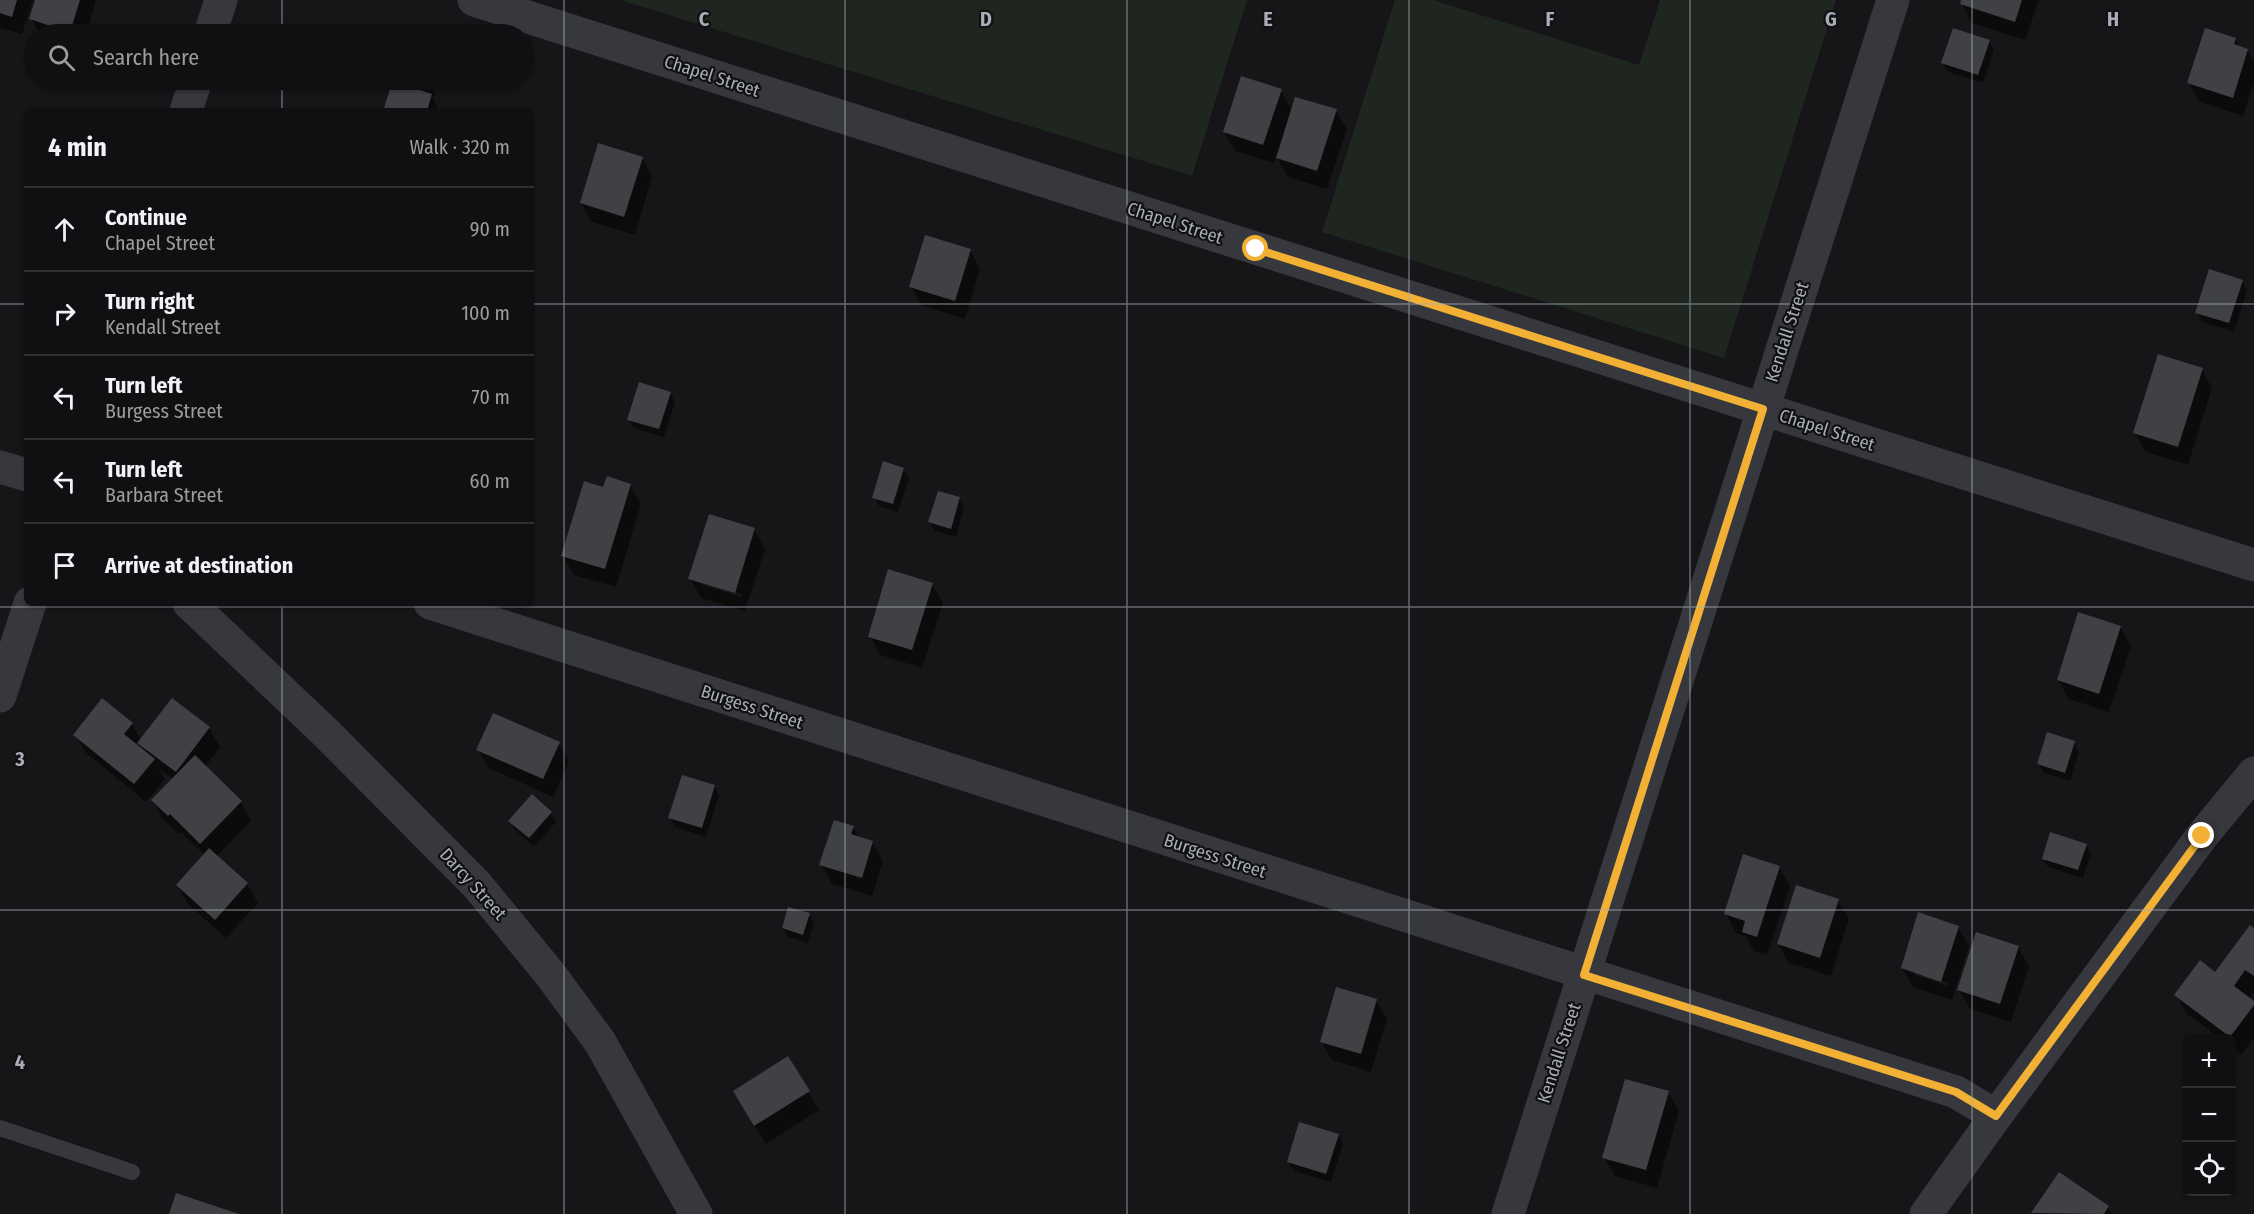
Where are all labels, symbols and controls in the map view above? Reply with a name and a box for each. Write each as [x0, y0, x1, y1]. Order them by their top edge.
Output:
text: C [699, 7, 710, 31]
text: D [980, 7, 992, 31]
text: E [1263, 7, 1273, 31]
text: F [1546, 7, 1555, 31]
text: G [1825, 7, 1837, 31]
text: H [2107, 7, 2119, 31]
search box [24, 24, 534, 90]
icon: search [45, 41, 78, 74]
text: Search here [93, 44, 199, 71]
street label: Chapel Street [662, 50, 763, 102]
text: 4 min [48, 132, 107, 163]
text: Walk · 320 m [410, 135, 510, 159]
street label: Chapel Street [1125, 197, 1226, 249]
text: Continue [105, 204, 187, 231]
icon: ahead [48, 213, 81, 246]
text: 90 m [470, 217, 510, 241]
text: Chapel Street [105, 231, 215, 255]
route start [1242, 235, 1268, 261]
street label: Kendall Street [1760, 279, 1814, 385]
text: Turn right [105, 288, 194, 315]
icon: right [48, 297, 81, 330]
text: 100 m [461, 301, 510, 325]
text: Kendall Street [105, 315, 220, 339]
text: Turn left [105, 372, 183, 399]
icon: left [48, 381, 81, 414]
text: 70 m [472, 385, 510, 409]
text: Burgess Street [105, 399, 223, 423]
street label: Chapel Street [1777, 404, 1878, 456]
text: Turn left [105, 456, 183, 483]
icon: left [48, 465, 81, 498]
text: 60 m [470, 469, 510, 493]
text: Barbara Street [105, 483, 223, 507]
icon: arrive [48, 549, 81, 582]
text: Arrive at destination [105, 552, 293, 579]
street label: Burgess Street [698, 680, 806, 734]
text: 3 [14, 747, 25, 771]
route end [2188, 822, 2214, 848]
street label: Burgess Street [1161, 829, 1269, 883]
street label: Darcy Street [435, 844, 511, 925]
street label: Kendall Street [1532, 1000, 1586, 1106]
map controls [2182, 1034, 2236, 1196]
button: + [2182, 1034, 2236, 1088]
text: 4 [15, 1050, 25, 1074]
button: − [2182, 1088, 2236, 1142]
button: locate [2182, 1142, 2236, 1196]

